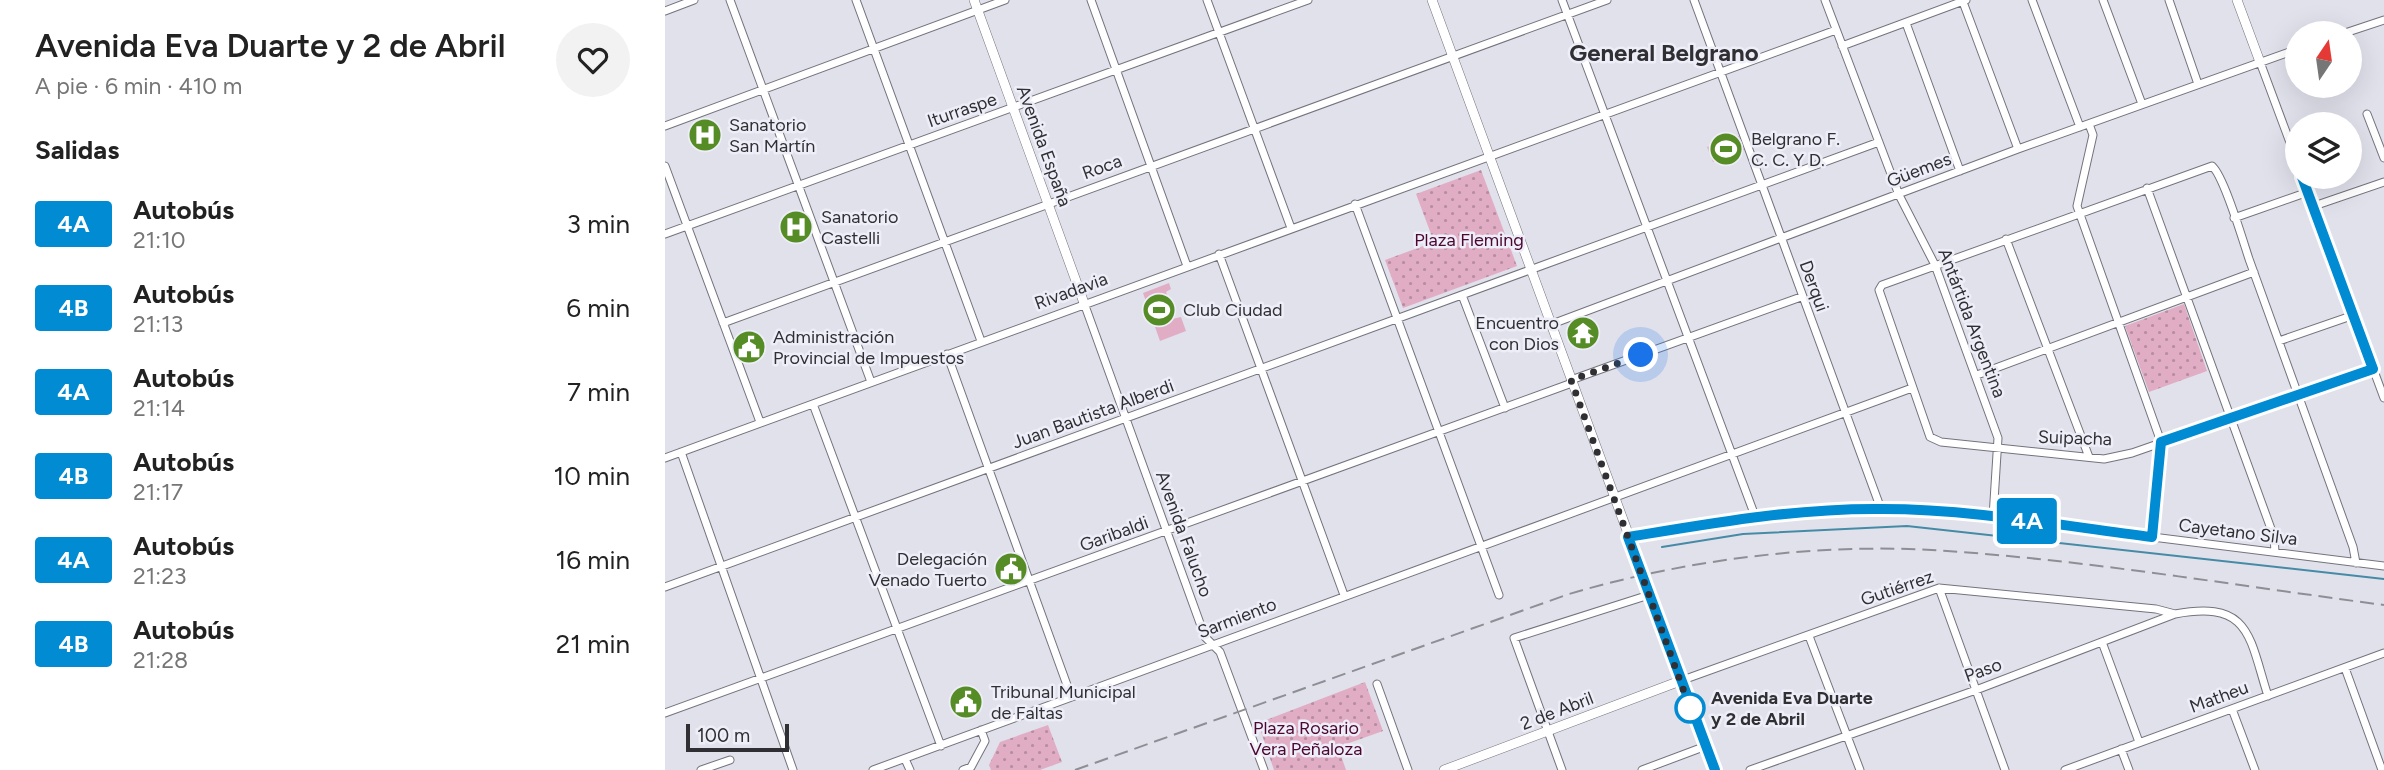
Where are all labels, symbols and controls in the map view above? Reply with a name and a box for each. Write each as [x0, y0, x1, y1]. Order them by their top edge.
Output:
north arrow [2285, 21, 2363, 98]
map controls [2285, 21, 2362, 189]
button: heart [556, 23, 630, 97]
text: Avenida Eva Duarte y 2 de Abril [35, 26, 505, 65]
district label: General Belgrano [1569, 38, 1759, 67]
text: A pie · 6 min · 410 m [35, 72, 242, 100]
street label: Avenida España [1012, 82, 1076, 210]
street label: Iturraspe [924, 88, 1000, 132]
button: layers [2285, 112, 2362, 189]
place label: Sanatorio San Martín [729, 114, 815, 157]
hospital icon: Sanatorio San Martín [686, 116, 724, 154]
place label: Belgrano F. C. C. Y D. [1751, 128, 1840, 171]
sports icon: Belgrano F. C. C. Y D. [1707, 130, 1745, 168]
text: Salidas [35, 134, 119, 166]
street label: Güemes [1884, 148, 1954, 192]
street label: Roca [1079, 150, 1125, 184]
text: Autobús [133, 194, 234, 226]
place label: Sanatorio Castelli [821, 206, 898, 249]
text: 3 min [567, 208, 630, 240]
hospital icon: Sanatorio Castelli [777, 208, 815, 246]
text: 4A [57, 209, 90, 238]
text: 21:10 [133, 226, 185, 254]
park label: Plaza Fleming [1414, 229, 1524, 251]
street label: Antártida Argentina [1933, 245, 2011, 401]
street label: Derqui [1795, 257, 1833, 315]
street label: Rivadavia [1031, 268, 1111, 314]
text: Autobús [133, 278, 234, 310]
sports icon: Club Ciudad [1140, 291, 1178, 329]
text: 6 min [566, 292, 630, 324]
text: 4B [59, 293, 88, 322]
place label: Club Ciudad [1183, 299, 1282, 321]
text: 21:13 [133, 310, 183, 338]
place label: Encuentro con Dios [1475, 312, 1559, 355]
temple icon: Encuentro con Dios [1564, 314, 1602, 352]
place label: Administración Provincial de Impuestos [773, 326, 964, 369]
public building icon: Administración Provincial de Impuestos [730, 328, 768, 366]
your location [1623, 337, 1658, 372]
text: Autobús [133, 362, 234, 394]
street label: Juan Bautista Alberdi [1009, 375, 1177, 453]
text: 7 min [567, 376, 630, 408]
text: 4A [57, 377, 90, 406]
text: 21:14 [133, 394, 185, 422]
street label: Suipacha [2038, 426, 2112, 450]
text: Autobús [133, 446, 234, 478]
text: 10 min [554, 460, 630, 492]
text: 4B [59, 461, 88, 490]
street label: Avenida Falucho [1151, 468, 1217, 600]
text: 21:17 [133, 478, 183, 506]
line badge: 4A [1995, 498, 2059, 544]
text: 4A [2011, 506, 2043, 535]
street label: Garibaldi [1077, 511, 1151, 557]
street label: Cayetano Silva [2177, 514, 2299, 550]
text: Autobús [133, 530, 234, 562]
text: 16 min [555, 544, 630, 576]
text: 4A [57, 545, 90, 574]
place label: Delegación Venado Tuerto [869, 548, 987, 591]
public building icon: Delegación Venado Tuerto [992, 550, 1030, 588]
text: 21:23 [133, 562, 187, 590]
street label: Gutiérrez [1858, 565, 1936, 611]
street label: Sarmiento [1194, 593, 1280, 643]
text: Autobús [133, 614, 234, 646]
text: 21 min [556, 628, 630, 660]
text: 4B [59, 629, 88, 658]
text: 21:28 [133, 646, 188, 674]
street label: Paso [1961, 653, 2005, 687]
street label: Matheu [2187, 676, 2251, 718]
place label: Tribunal Municipal de Faltas [991, 681, 1136, 724]
public building icon: Tribunal Municipal de Faltas [947, 683, 985, 721]
street label: 2 de Abril [1517, 687, 1597, 735]
place label: Avenida Eva Duarte y 2 de Abril [1711, 687, 1873, 730]
marker: Avenida Eva Duarte y 2 de Abril [1675, 693, 1705, 723]
park label: Plaza Rosario Vera Peñaloza [1249, 717, 1363, 760]
scale bar [686, 721, 789, 753]
text: 100 m [697, 724, 750, 747]

